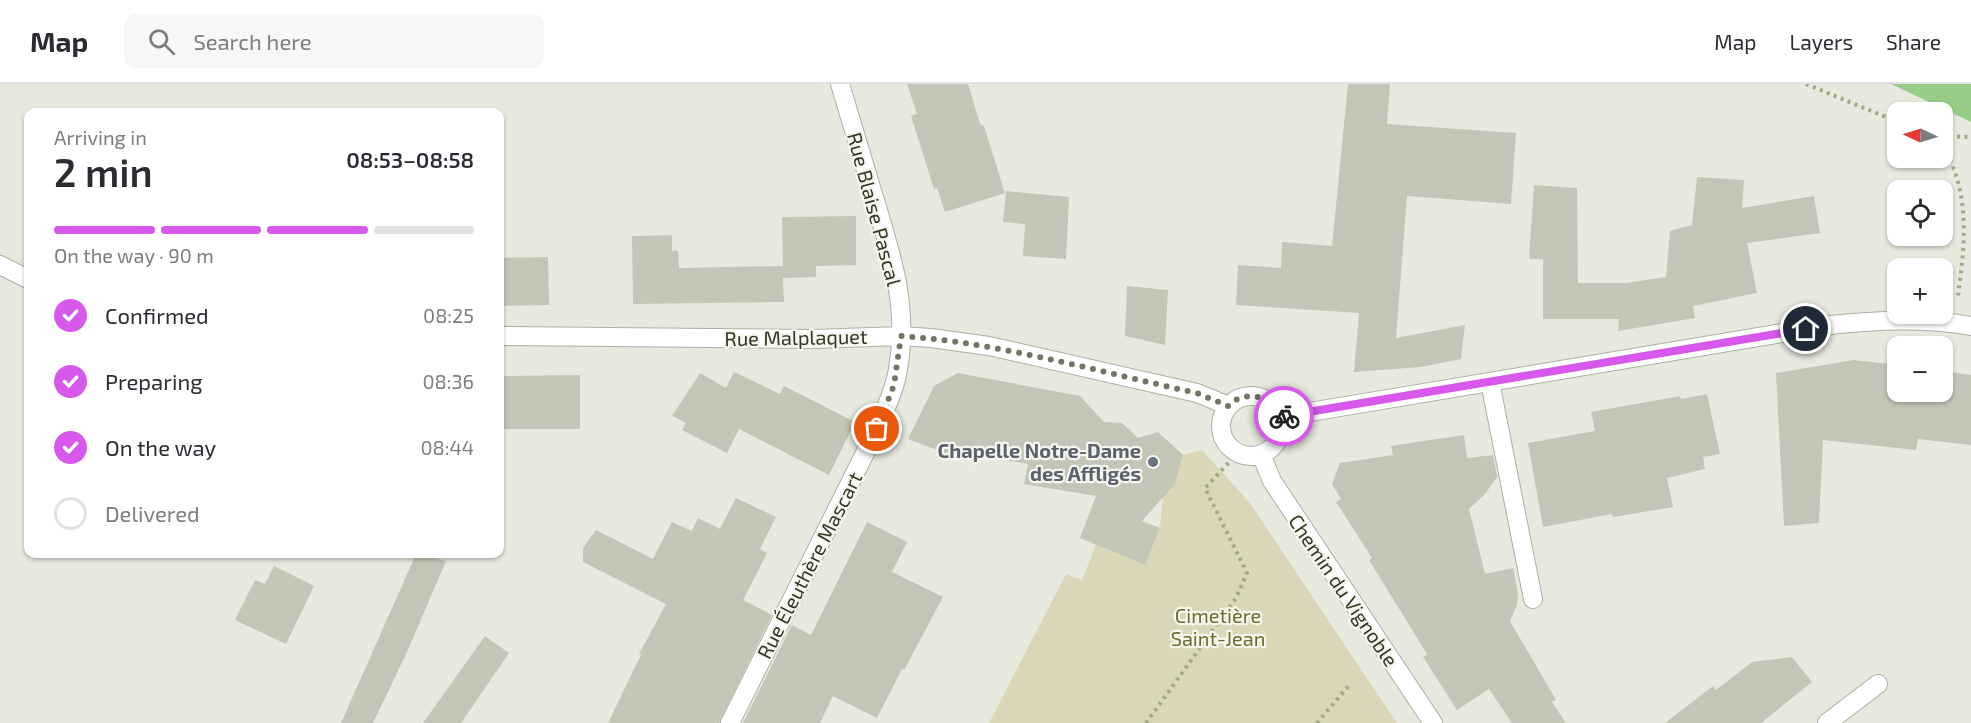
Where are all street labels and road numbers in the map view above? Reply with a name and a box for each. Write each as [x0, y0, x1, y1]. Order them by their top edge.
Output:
street label: Rue Blaise Pascal [843, 130, 907, 289]
street label: Rue Malplaquet [724, 324, 868, 350]
street label: Rue Éleuthère Mascart [751, 467, 867, 662]
street label: Chemin du Vignoble [1284, 509, 1404, 671]

